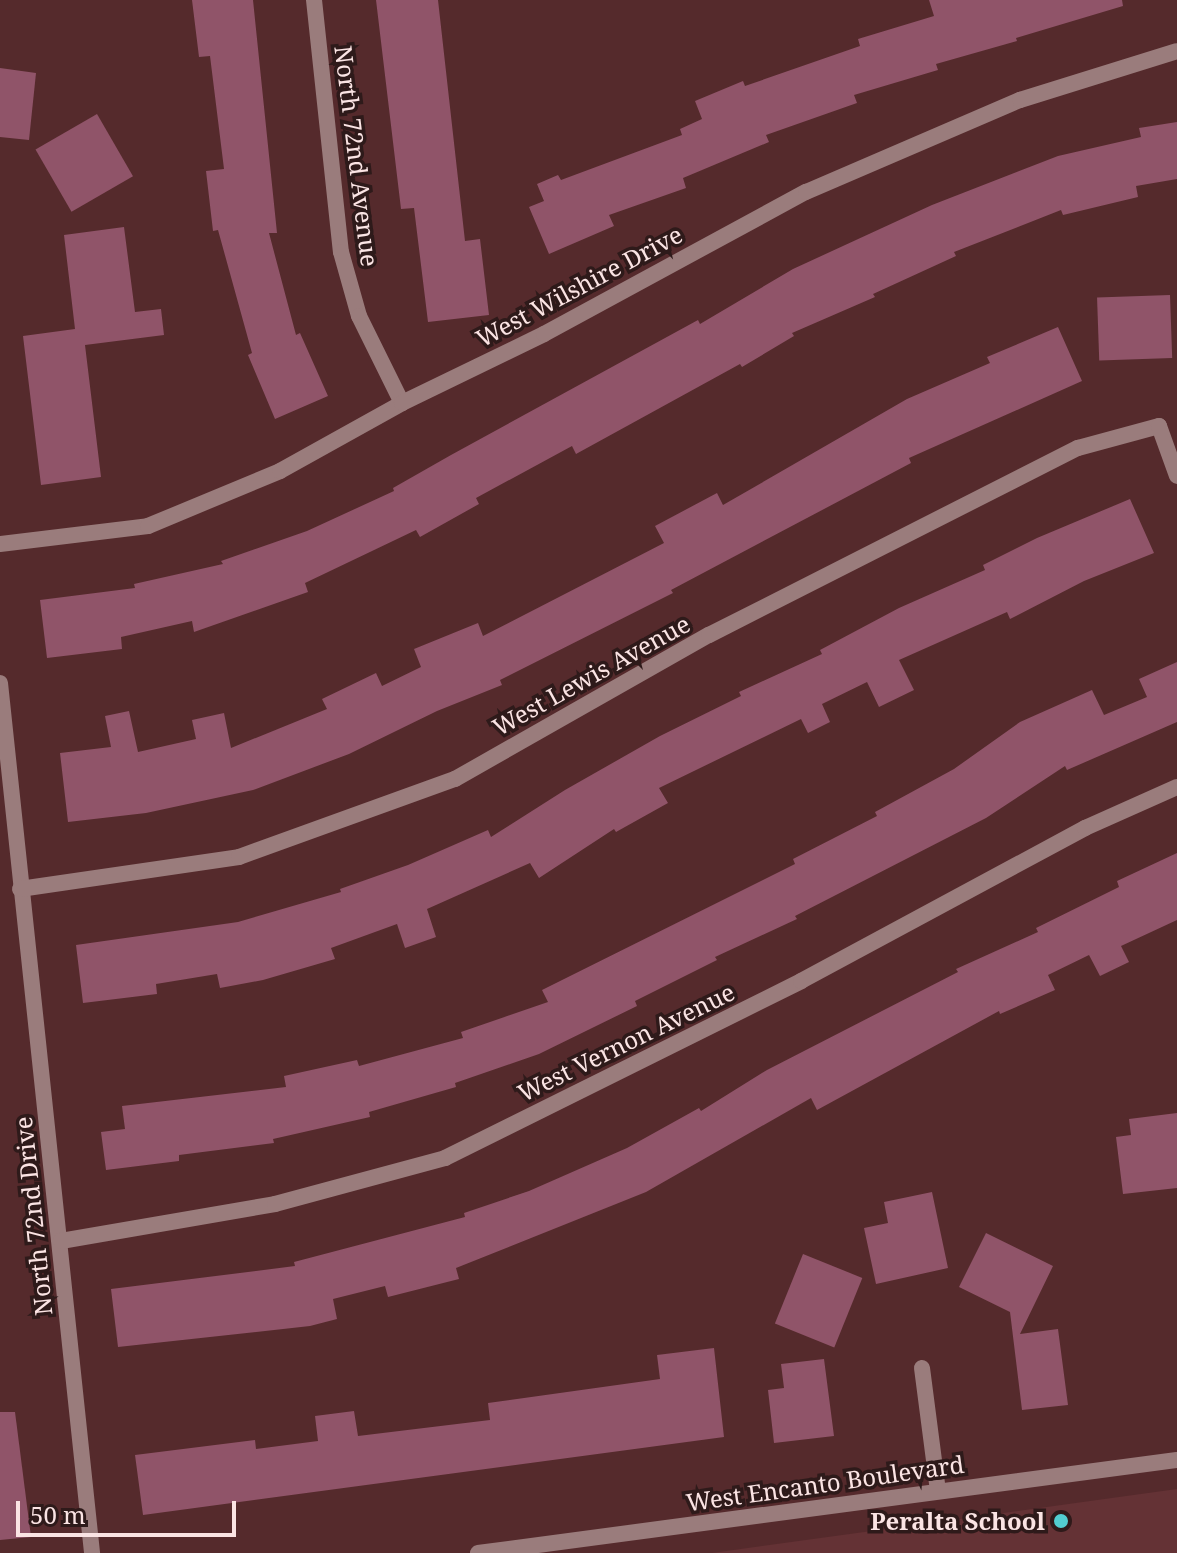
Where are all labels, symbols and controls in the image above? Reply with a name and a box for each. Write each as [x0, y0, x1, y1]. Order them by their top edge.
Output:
street label: North 72nd Avenue [329, 44, 385, 268]
street label: West Wilshire Drive [471, 219, 687, 353]
street label: West Lewis Avenue [487, 609, 695, 741]
street label: West Vernon Avenue [513, 977, 739, 1107]
street label: North 72nd Drive [8, 1115, 58, 1317]
street label: West Encanto Boulevard [684, 1449, 966, 1517]
scale bar [20, 1485, 240, 1535]
text: 50 m [30, 1498, 86, 1531]
place label: Peralta School [870, 1507, 1045, 1535]
marker: Peralta School [1052, 1512, 1070, 1530]

